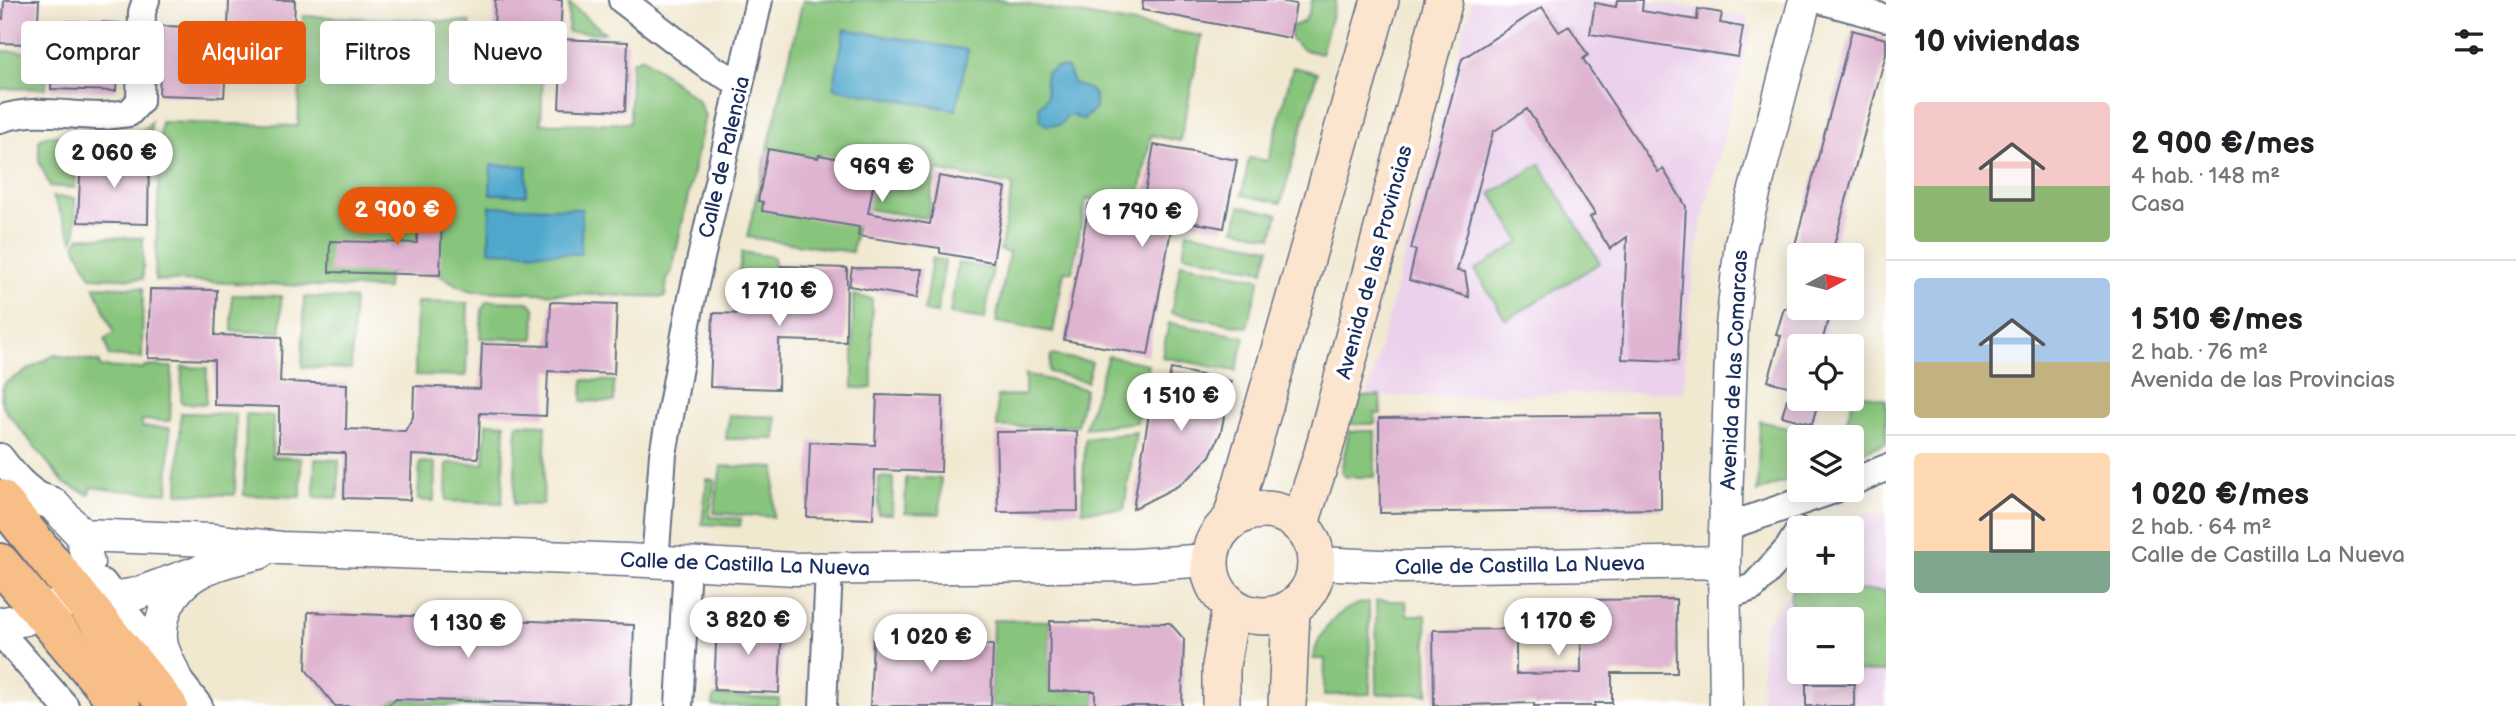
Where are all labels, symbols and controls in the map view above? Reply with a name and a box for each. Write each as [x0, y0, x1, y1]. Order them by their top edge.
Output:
chip: Comprar [21, 21, 164, 84]
chip: Alquilar [178, 21, 306, 84]
chip: Filtros [320, 21, 435, 84]
chip: Nuevo [449, 21, 567, 84]
icon: filters [2450, 23, 2488, 61]
text: 10 viviendas [1914, 24, 2080, 60]
street label: Calle de Palencia [694, 74, 755, 240]
text: 2 900 €/mes [2131, 126, 2314, 162]
pin: 2 060 € [49, 130, 179, 190]
icon: home [1970, 130, 2054, 214]
text: 2 060 € [71, 139, 157, 167]
street label: Avenida de las Provincias [1331, 143, 1418, 382]
pin: 969 € [833, 144, 931, 204]
text: 969 € [850, 153, 914, 181]
text: 4 hab. · 148 m² [2131, 162, 2280, 190]
pin: 2 900 € [332, 188, 462, 247]
pin: 1 790 € [1077, 190, 1207, 249]
text: Casa [2131, 190, 2185, 218]
text: 2 900 € [354, 196, 440, 224]
text: 1 790 € [1102, 198, 1182, 226]
north arrow [1787, 243, 1864, 320]
map controls [1787, 243, 1864, 684]
street label: Avenida de las Comarcas [1716, 249, 1753, 491]
pin: 1 710 € [714, 268, 844, 328]
text: 1 710 € [741, 277, 817, 305]
text: 1 510 €/mes [2131, 302, 2303, 338]
icon: home [1970, 306, 2054, 390]
button: locate [1787, 334, 1864, 411]
text: 2 hab. · 76 m² [2131, 338, 2268, 366]
text: Avenida de las Provincias [2131, 366, 2395, 394]
pin: 1 510 € [1116, 374, 1246, 433]
text: 1 510 € [1143, 382, 1219, 410]
button: layers [1787, 425, 1864, 502]
text: 1 020 €/mes [2131, 477, 2309, 513]
icon: home [1970, 481, 2054, 565]
text: 2 hab. · 64 m² [2131, 513, 2271, 541]
button: + [1787, 516, 1864, 593]
text: Calle de Castilla La Nueva [2131, 541, 2405, 569]
street label: Calle de Castilla La Nueva [619, 548, 870, 581]
street label: Calle de Castilla La Nueva [1395, 551, 1645, 580]
pin: 3 820 € [683, 598, 813, 657]
pin: 1 170 € [1493, 598, 1623, 658]
pin: 1 130 € [403, 600, 533, 660]
text: 3 820 € [706, 606, 790, 634]
text: 1 170 € [1520, 607, 1596, 635]
button: − [1787, 607, 1864, 684]
text: 1 130 € [430, 609, 506, 637]
pin: 1 020 € [866, 614, 996, 674]
text: 1 020 € [890, 623, 972, 651]

